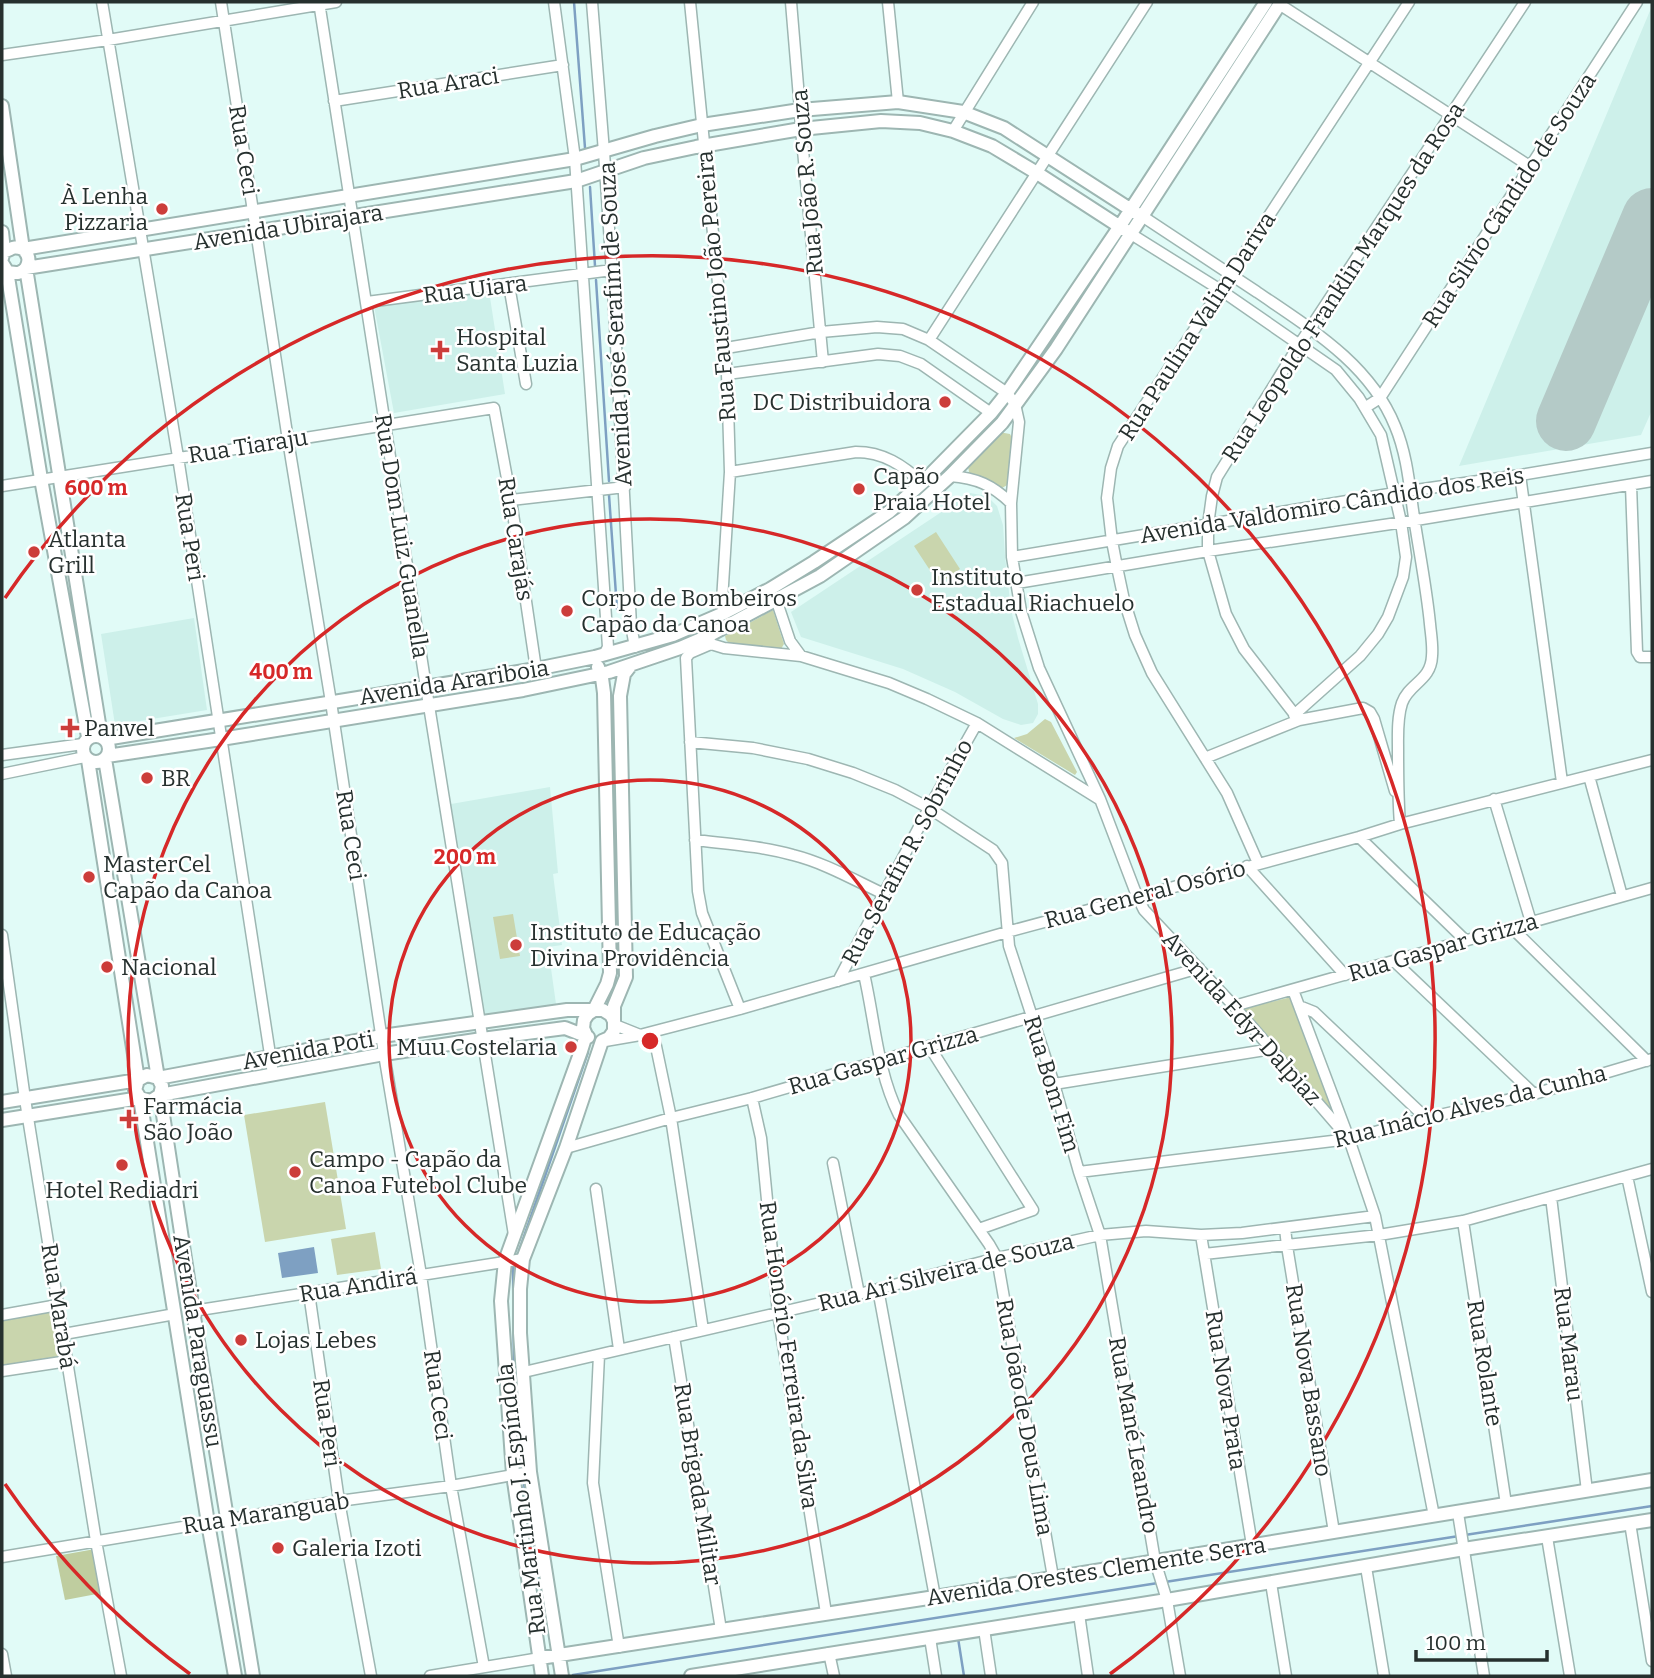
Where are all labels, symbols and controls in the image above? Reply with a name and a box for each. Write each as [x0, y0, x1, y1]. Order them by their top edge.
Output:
street label: Rua Araci [395, 61, 501, 105]
street label: Rua Silvio Cãndido de Souza [1416, 67, 1602, 332]
street label: Rua João R. Souza [785, 88, 829, 276]
street label: Rua Leopoldo Franklin Marques da Rosa [1216, 96, 1470, 467]
street label: Rua Ceci [223, 103, 265, 197]
street label: Rua Faustino João Pereira [690, 149, 742, 423]
street label: Avenida José Serafim de Souza [592, 161, 637, 487]
place label: À Lenha Pizzaria [61, 182, 148, 236]
street label: Avenida Ubirajara [191, 198, 385, 256]
marker: À Lenha Pizzaria [154, 201, 170, 217]
street label: Rua Paulina Valim Dariva [1113, 206, 1282, 446]
street label: Rua Uiara [421, 269, 529, 309]
place label: Hospital Santa Luzia [456, 323, 579, 377]
marker: Hospital Santa Luzia [430, 340, 450, 360]
place label: DC Distribuidora [753, 388, 931, 416]
marker: DC Distribuidora [937, 394, 953, 410]
street label: Rua Dom Luiz Guanella [369, 412, 435, 661]
street label: Rua Tiaraju [186, 423, 310, 469]
street label: Avenida Valdomiro Cândido dos Reis [1138, 461, 1526, 549]
place label: Capão Praia Hotel [873, 462, 991, 516]
text: 600 m [65, 475, 127, 501]
street label: Rua Carajás [492, 475, 540, 603]
marker: Capão Praia Hotel [851, 481, 867, 497]
street label: Rua Peri [169, 491, 211, 583]
place label: Atlanta Grill [48, 525, 126, 579]
marker: Atlanta Grill [26, 544, 42, 560]
place label: Instituto Estadual Riachuelo [931, 563, 1135, 617]
marker: Instituto Estadual Riachuelo [909, 582, 925, 598]
place label: Corpo de Bombeiros Capão da Canoa [581, 584, 797, 638]
marker: Corpo de Bombeiros Capão da Canoa [559, 603, 575, 619]
street label: Avenida Arariboia [357, 653, 551, 711]
text: 400 m [249, 659, 313, 685]
place label: Panvel [84, 714, 155, 742]
marker: Panvel [62, 720, 78, 736]
street label: Rua Serafin R. Sobrinho [835, 734, 979, 970]
place label: BR [161, 764, 190, 792]
marker: BR [139, 770, 155, 786]
street label: Rua Ceci [330, 788, 372, 882]
text: 200 m [434, 844, 496, 870]
place label: MasterCel Capão da Canoa [103, 850, 272, 904]
street label: Rua General Osório [1041, 854, 1249, 934]
marker: MasterCel Capão da Canoa [81, 869, 97, 885]
street label: Rua Gaspar Grizza [1345, 906, 1541, 987]
place label: Instituto de Educação Divina Providência [530, 918, 761, 972]
street label: Avenida Edyr Dalpiaz [1156, 925, 1328, 1111]
marker: Instituto de Educação Divina Providência [508, 937, 524, 953]
place label: Nacional [121, 953, 217, 981]
marker: Nacional [99, 959, 115, 975]
street label: Rua Bom Fim [1018, 1012, 1086, 1156]
street label: Rua Gaspar Grizza [785, 1019, 981, 1100]
street label: Avenida Poti [240, 1025, 376, 1075]
centre of rings [638, 1029, 662, 1053]
place label: Muu Costelaria [396, 1033, 557, 1061]
marker: Muu Costelaria [563, 1039, 579, 1055]
street label: Rua Inácio Alves da Cunha [1331, 1058, 1610, 1153]
place label: Farmácia São João [143, 1092, 243, 1146]
marker: Farmácia São João [121, 1111, 137, 1127]
place label: Campo - Capão da Canoa Futebol Clube [309, 1145, 527, 1199]
marker: Hotel Rediadri [114, 1157, 130, 1173]
marker: Campo - Capão da Canoa Futebol Clube [287, 1164, 303, 1180]
place label: Hotel Rediadri [45, 1176, 199, 1204]
street label: Rua Honório Ferreira da Silva [754, 1199, 825, 1511]
street label: Rua Ari Silveira de Souza [815, 1227, 1077, 1317]
street label: Avenida Paraguassu [167, 1233, 229, 1449]
street label: Rua Marabá [35, 1241, 83, 1371]
street label: Rua Andirá [297, 1262, 419, 1308]
street label: Rua Nova Bassano [1280, 1282, 1338, 1478]
street label: Rua Marau [1548, 1285, 1590, 1403]
street label: Rua João de Deus Lima [990, 1296, 1060, 1538]
street label: Rua Rolante [1461, 1298, 1509, 1428]
street label: Rua Nova Prata [1200, 1308, 1253, 1473]
place label: Lojas Lebes [255, 1326, 377, 1354]
marker: Lojas Lebes [233, 1332, 249, 1348]
street label: Rua Mané Leandro [1103, 1334, 1165, 1536]
street label: Rua Ceci [418, 1348, 458, 1442]
street label: Rua Martinho J. Espíndola [490, 1361, 552, 1637]
street label: Rua Peri [307, 1377, 347, 1469]
street label: Rua Brigada Militar [668, 1381, 728, 1587]
street label: Rua Maranguab [181, 1486, 351, 1540]
street label: Avenida Orestes Clemente Serra [924, 1530, 1268, 1612]
place label: Galeria Izoti [292, 1534, 422, 1562]
marker: Galeria Izoti [270, 1540, 286, 1556]
scale bar [1416, 1618, 1547, 1662]
text: 100 m [1426, 1630, 1486, 1656]

